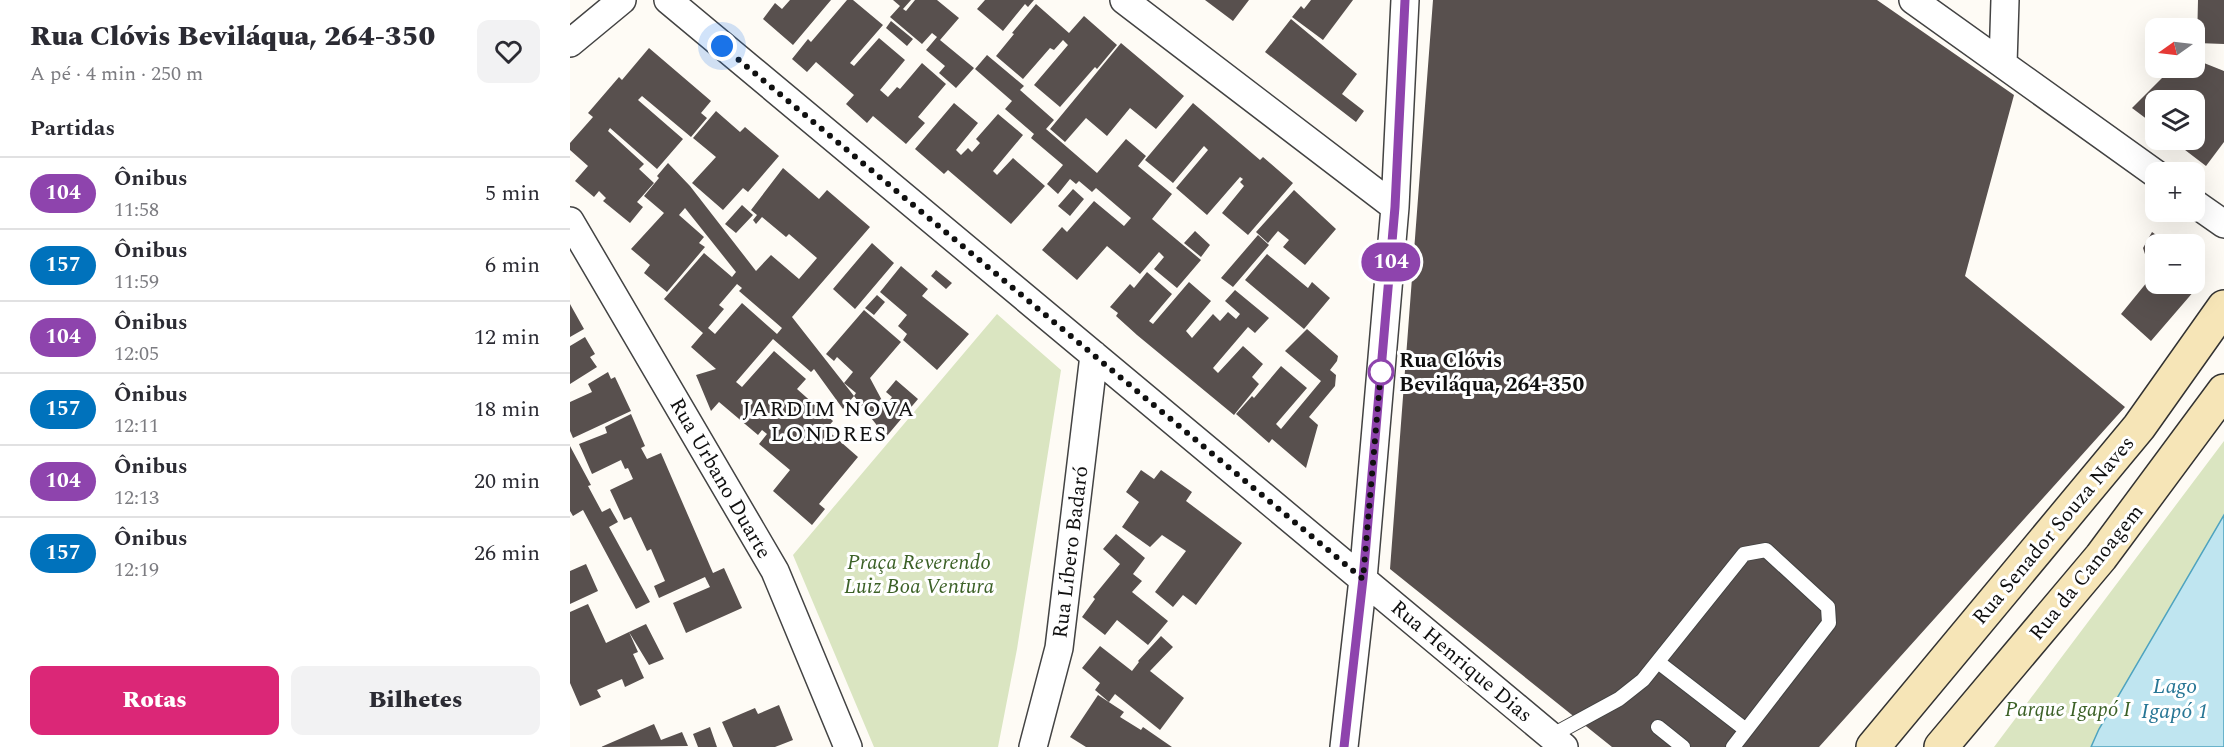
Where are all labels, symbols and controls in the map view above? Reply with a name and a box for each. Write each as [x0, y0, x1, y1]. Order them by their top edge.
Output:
text: Rua Clóvis Beviláqua, 264-350 [30, 15, 435, 58]
north arrow [2145, 18, 2205, 78]
map controls [2145, 18, 2205, 294]
button: heart [477, 20, 540, 83]
your location [707, 31, 737, 61]
text: A pé · 4 min · 250 m [30, 59, 203, 89]
button: layers [2145, 90, 2205, 150]
text: Partidas [30, 112, 115, 145]
text: Ônibus [114, 162, 188, 195]
button: + [2145, 162, 2205, 222]
text: 104 [45, 177, 81, 209]
text: 5 min [485, 177, 540, 210]
text: 11:58 [114, 195, 159, 225]
text: Ônibus [114, 234, 188, 267]
button: − [2145, 234, 2205, 294]
line badge: 104 [1356, 242, 1426, 282]
text: 104 [1373, 246, 1409, 278]
text: 157 [45, 249, 81, 281]
text: 6 min [485, 249, 540, 282]
text: 11:59 [114, 267, 159, 297]
text: Ônibus [114, 306, 188, 339]
text: 104 [45, 321, 81, 353]
text: 12 min [474, 321, 540, 354]
text: 12:05 [114, 339, 159, 369]
place label: Rua Clóvis Beviláqua, 264-350 [1399, 345, 1584, 401]
marker: Rua Clóvis Beviláqua, 264-350 [1368, 359, 1394, 385]
text: Ônibus [114, 378, 188, 411]
street label: Rua Urbano Duarte [661, 392, 779, 565]
text: 157 [45, 393, 81, 425]
text: 18 min [474, 393, 540, 426]
district label: JARDIM NOVA LONDRES [742, 393, 916, 451]
text: 12:11 [114, 411, 159, 441]
street label: Rua Senador Souza Naves [1965, 429, 2143, 632]
text: Ônibus [114, 450, 188, 483]
street label: Rua Líbero Badaró [1045, 464, 1097, 640]
text: 104 [45, 465, 81, 497]
text: 20 min [474, 465, 540, 498]
text: 12:13 [114, 483, 159, 513]
street label: Rua da Canoagem [2022, 498, 2152, 648]
text: Ônibus [114, 522, 188, 555]
text: 157 [45, 537, 81, 569]
text: 26 min [474, 537, 540, 570]
park label: Praça Reverendo Luiz Boa Ventura [844, 547, 994, 603]
text: 12:19 [114, 555, 159, 585]
street label: Rua Henrique Dias [1383, 593, 1539, 731]
button: Rotas [30, 666, 279, 735]
button: Bilhetes [291, 666, 540, 735]
water label: Lago Igapó 1 [2141, 670, 2209, 728]
park label: Parque Igapó I [2005, 694, 2131, 726]

